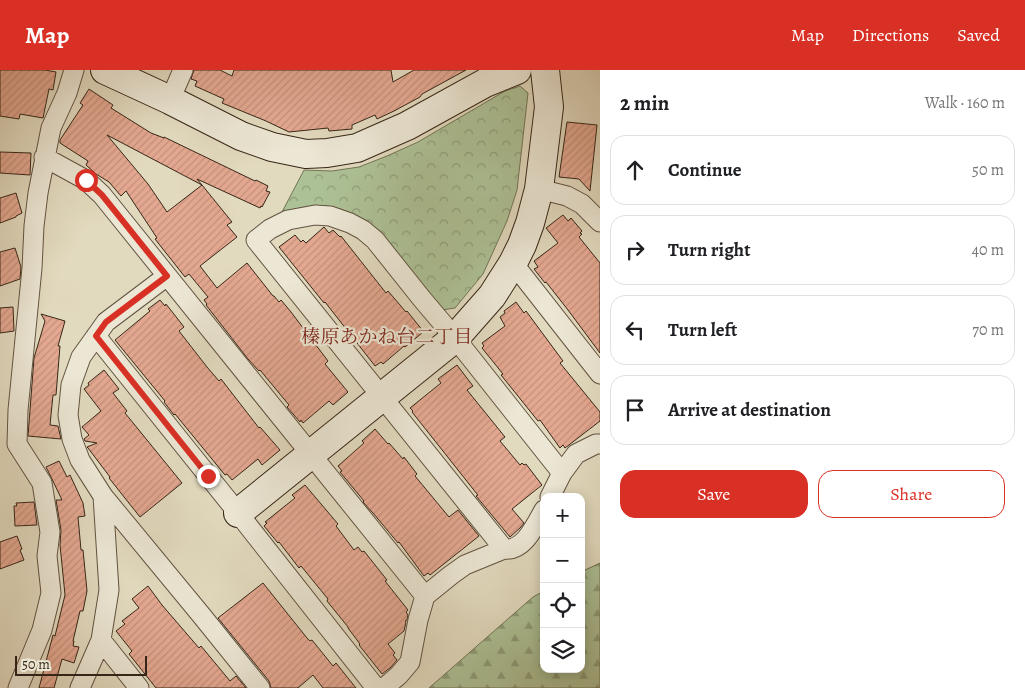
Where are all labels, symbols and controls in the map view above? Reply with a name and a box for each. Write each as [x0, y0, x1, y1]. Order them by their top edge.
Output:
text: Map [25, 19, 69, 51]
text: Map [791, 23, 824, 47]
text: Directions [852, 23, 929, 47]
text: Saved [957, 23, 1000, 47]
text: 2 min [620, 89, 669, 117]
text: Walk · 160 m [925, 92, 1005, 114]
icon: ahead [621, 156, 649, 184]
text: Continue [668, 157, 742, 183]
text: 50 m [972, 159, 1004, 181]
route start [75, 169, 98, 192]
icon: right [621, 236, 649, 264]
text: Turn right [668, 237, 750, 263]
text: 40 m [972, 239, 1004, 261]
icon: left [621, 316, 649, 344]
text: Turn left [668, 317, 737, 343]
text: 70 m [972, 319, 1004, 341]
district label: 榛原あかね台二丁目 [301, 324, 473, 350]
icon: arrive [621, 396, 649, 424]
text: Arrive at destination [668, 397, 831, 423]
route end [197, 465, 220, 488]
button: Save [620, 470, 808, 518]
button: Share [818, 470, 1005, 518]
map controls [540, 493, 585, 673]
button: + [540, 493, 585, 538]
button: − [540, 538, 585, 583]
button: locate [540, 583, 585, 628]
button: layers [540, 628, 585, 673]
scale bar [15, 653, 148, 676]
text: 50 m [22, 655, 50, 674]

